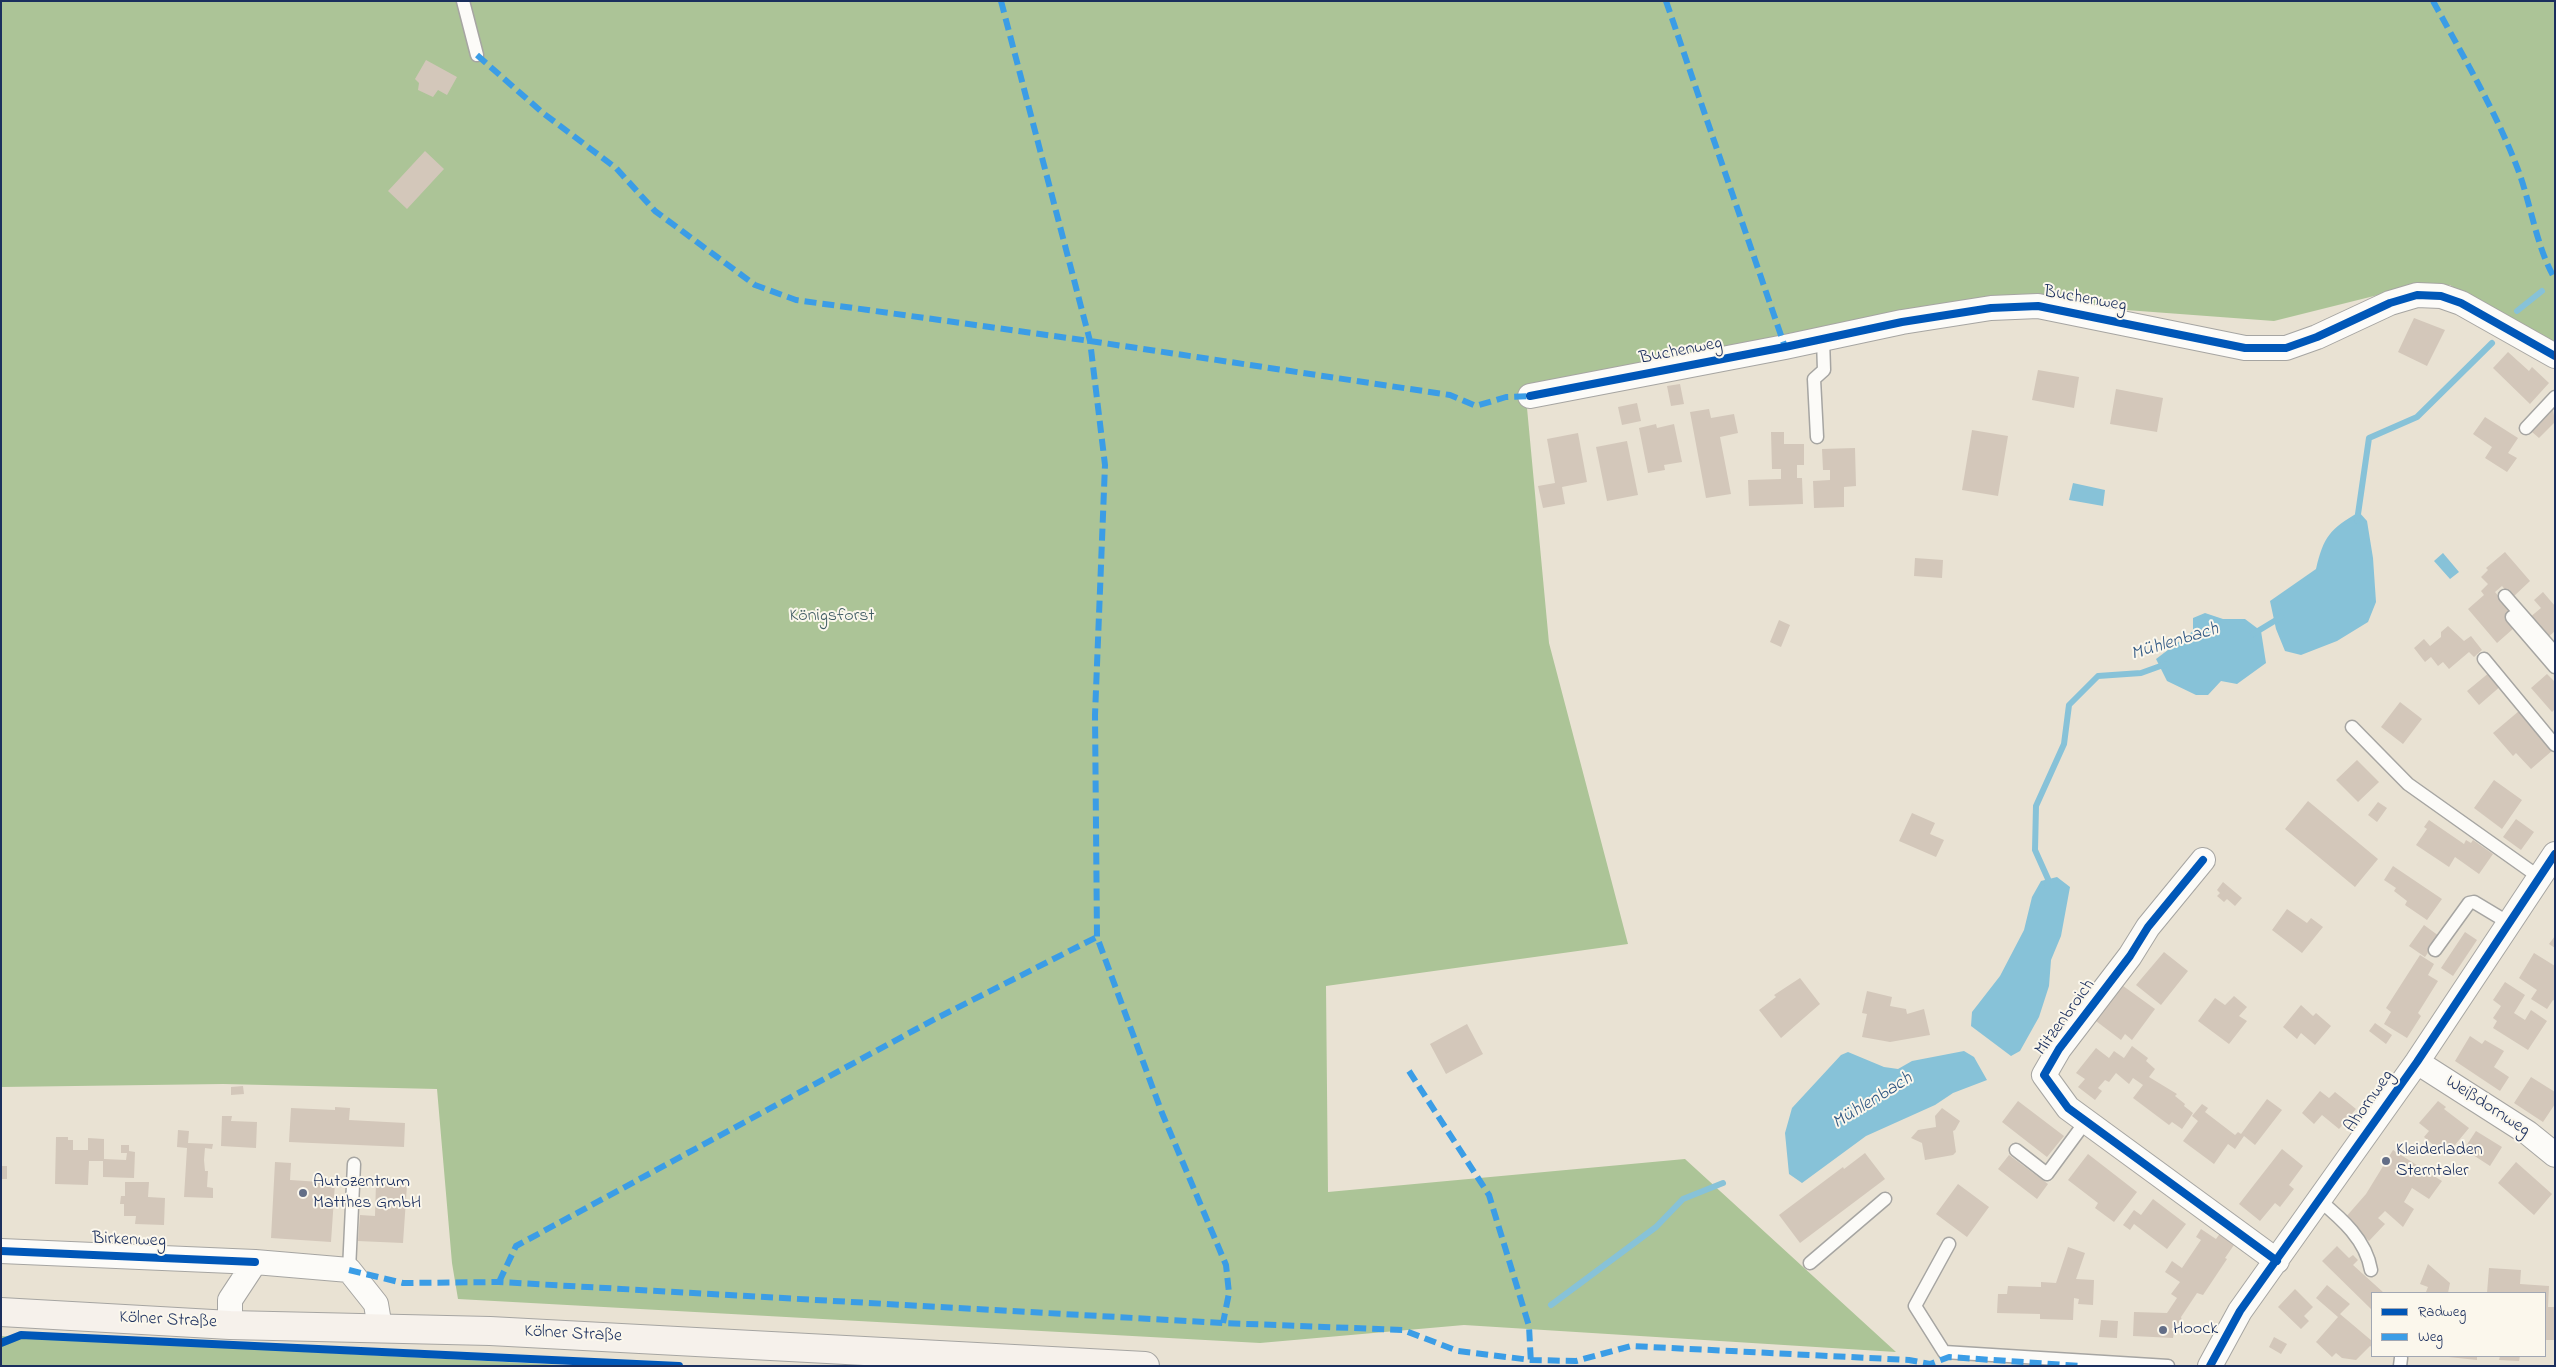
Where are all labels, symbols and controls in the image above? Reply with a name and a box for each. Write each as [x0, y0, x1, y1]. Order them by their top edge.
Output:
street label: Buchenweg [2042, 282, 2128, 318]
street label: Buchenweg [1638, 333, 1724, 371]
park label: Königsforst [790, 606, 874, 628]
water label: Mühlenbach [2129, 619, 2221, 667]
street label: Mitzenbroich [2031, 976, 2101, 1060]
street label: Ahornweg [2341, 1067, 2399, 1137]
water label: Mühlenbach [1829, 1068, 1917, 1136]
street label: Weißdornweg [2441, 1072, 2533, 1142]
place label: Kleiderladen Sterntaler [2396, 1140, 2483, 1182]
marker: Kleiderladen Sterntaler [2380, 1155, 2392, 1167]
place label: Autozentrum Matthes GmbH [313, 1172, 421, 1214]
marker: Autozentrum Matthes GmbH [297, 1187, 309, 1199]
street label: Birkenweg [92, 1229, 166, 1253]
legend [2371, 1292, 2546, 1357]
text: Radweg [2418, 1301, 2466, 1323]
street label: Kölner Straße [119, 1308, 217, 1334]
place label: Hoock [2173, 1319, 2218, 1341]
street label: Kölner Straße [524, 1322, 622, 1348]
marker: Hoock [2157, 1324, 2169, 1336]
text: Weg [2418, 1326, 2443, 1348]

